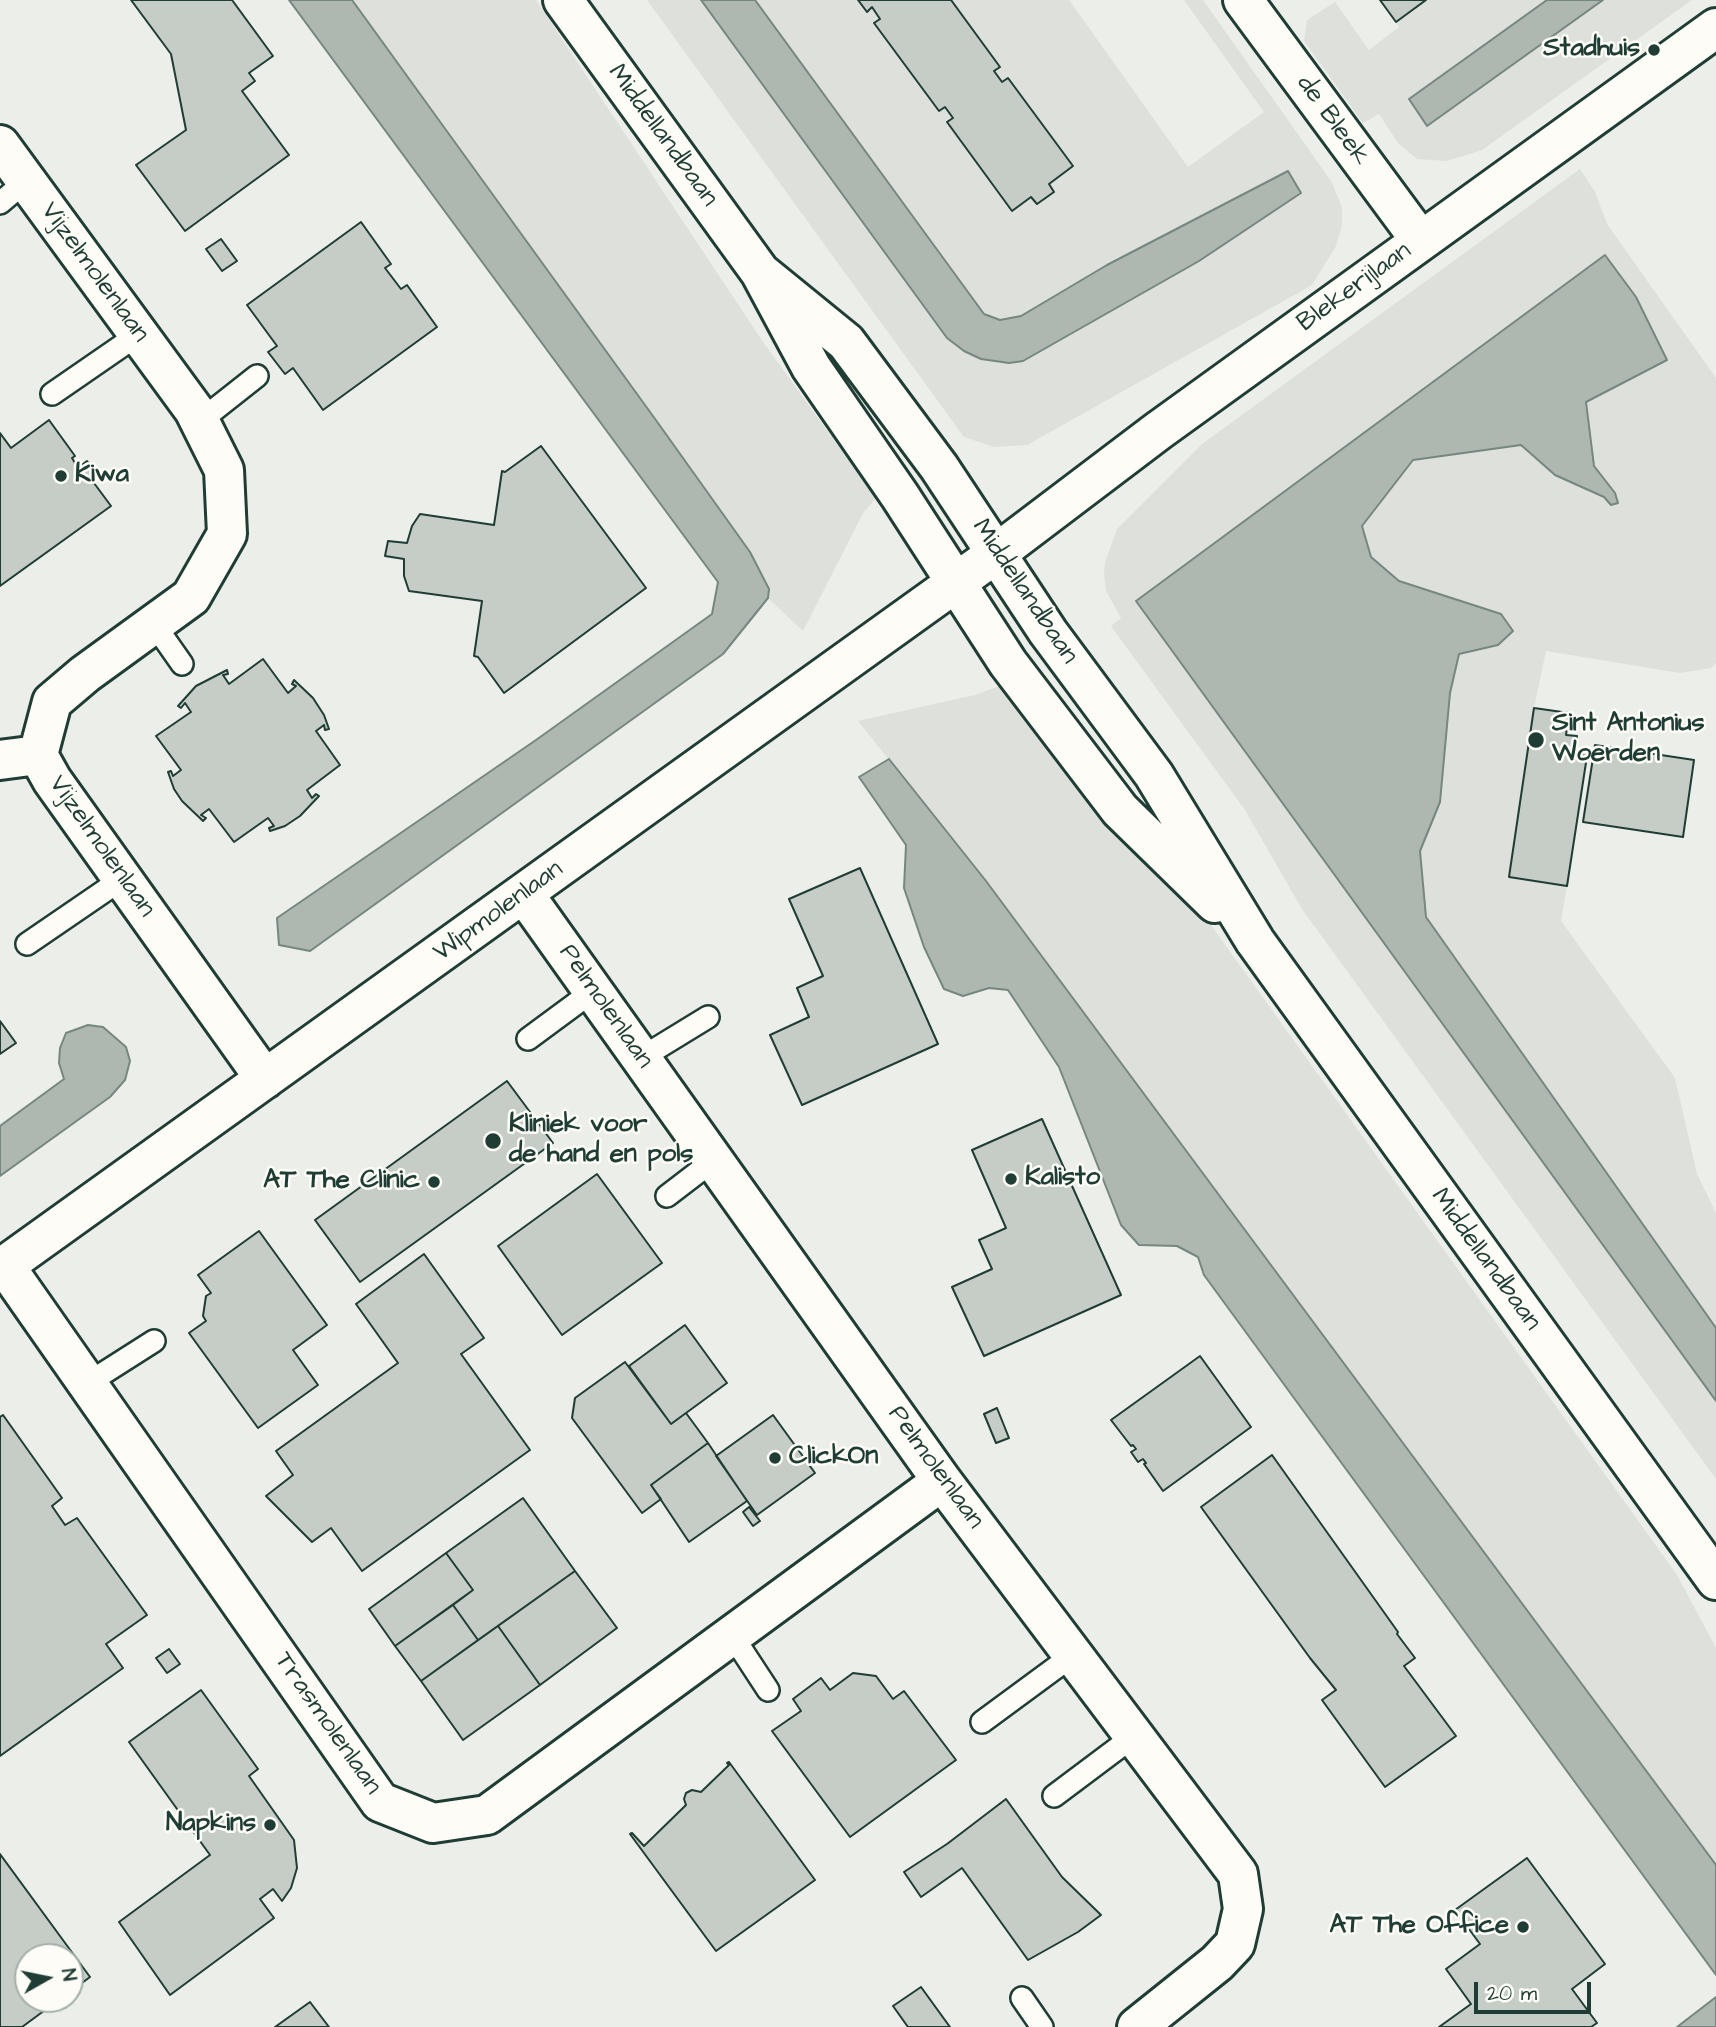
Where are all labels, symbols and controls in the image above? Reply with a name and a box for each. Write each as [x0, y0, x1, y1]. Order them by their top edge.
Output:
place label: Stadhuis [1543, 34, 1640, 66]
marker: Stadhuis [1646, 42, 1662, 58]
street label: Middellandbaan [600, 59, 724, 213]
street label: de Bleek [1289, 70, 1375, 172]
street label: Vijzelmolenlaan [33, 197, 155, 349]
street label: Blekerijlaan [1292, 236, 1418, 340]
place label: Kiwa [75, 460, 129, 492]
marker: Kiwa [53, 468, 69, 484]
street label: Middellandbaan [964, 514, 1084, 670]
place label: Sint Antonius Woerden [1552, 709, 1705, 770]
marker: Sint Antonius Woerden [1526, 730, 1546, 750]
street label: Vijzelmolenlaan [41, 770, 161, 924]
street label: Wipmolenlaan [428, 855, 570, 969]
street label: Pelmolenlaan [551, 939, 659, 1075]
place label: Kliniek voor de hand en pols [509, 1110, 693, 1172]
marker: Kliniek voor de hand en pols [483, 1131, 503, 1151]
place label: Kalisto [1025, 1163, 1100, 1195]
place label: AT The Clinic [263, 1166, 420, 1198]
marker: Kalisto [1003, 1171, 1019, 1187]
marker: AT The Clinic [426, 1174, 442, 1190]
street label: Middellandbaan [1423, 1183, 1547, 1337]
street label: Pelmolenlaan [880, 1400, 990, 1536]
place label: ClickOn [789, 1442, 878, 1474]
marker: ClickOn [767, 1450, 783, 1466]
street label: Trasmolenlaan [267, 1647, 387, 1801]
place label: Napkins [166, 1809, 256, 1841]
marker: Napkins [262, 1817, 278, 1833]
place label: AT The Office [1329, 1911, 1509, 1943]
marker: AT The Office [1515, 1919, 1531, 1935]
north arrow [14, 1943, 84, 2013]
text: N [54, 1967, 83, 1983]
scale bar [1478, 1968, 1595, 2012]
text: 20 m [1487, 1979, 1537, 2008]

